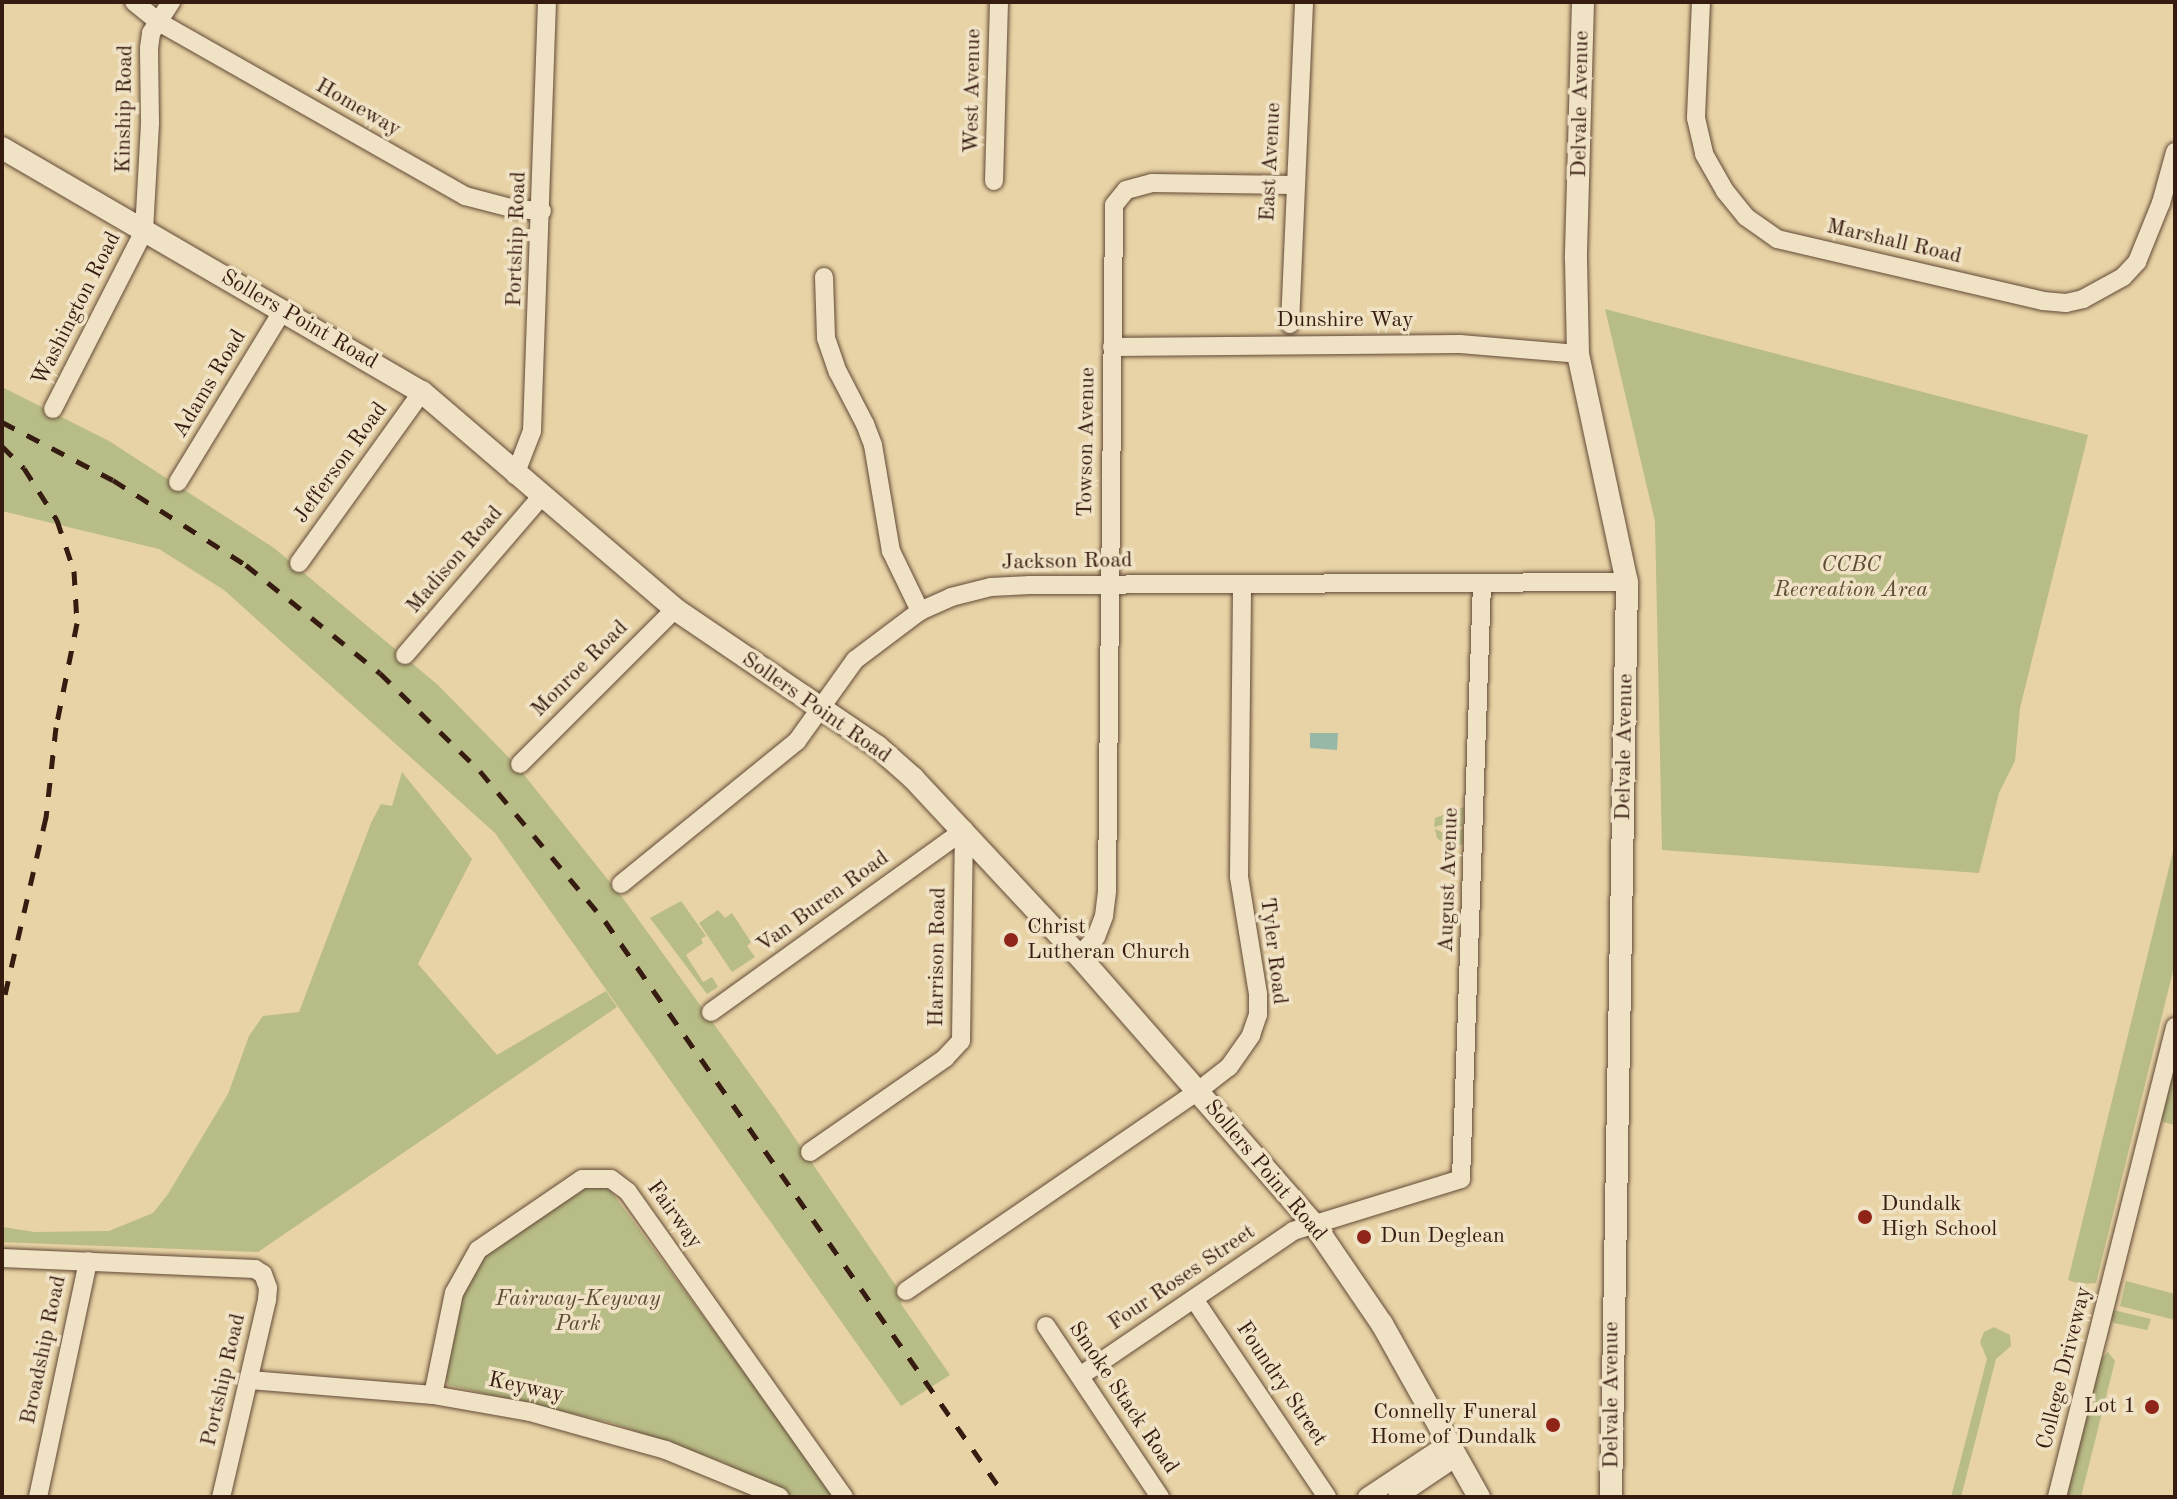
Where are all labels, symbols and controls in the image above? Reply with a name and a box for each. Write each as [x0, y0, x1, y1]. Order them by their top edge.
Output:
street label: West Avenue [959, 28, 987, 154]
street label: Delvale Avenue [1567, 30, 1595, 178]
street label: Kinship Road [111, 45, 139, 173]
street label: Homeway [311, 73, 405, 143]
street label: East Avenue [1255, 102, 1287, 222]
street label: Portship Road [501, 171, 533, 307]
street label: Marshall Road [1824, 214, 1964, 270]
street label: Washington Road [27, 227, 127, 391]
street label: Sollers Point Road [216, 264, 382, 376]
street label: Dunshire Way [1276, 308, 1414, 334]
street label: Adams Road [167, 325, 253, 443]
street label: Towson Avenue [1072, 367, 1102, 517]
street label: Jefferson Road [288, 397, 394, 529]
street label: Madison Road [401, 501, 509, 619]
street label: Jackson Road [1001, 548, 1133, 576]
park label: CCBC Recreation Area [1774, 552, 1928, 604]
street label: Monroe Road [526, 615, 634, 723]
street label: Sollers Point Road [736, 647, 896, 769]
street label: Delvale Avenue [1611, 673, 1639, 821]
street label: August Avenue [1433, 807, 1465, 953]
street label: Van Buren Road [752, 845, 894, 959]
street label: Harrison Road [924, 887, 952, 1027]
street label: Tyler Road [1253, 896, 1293, 1006]
place label: Christ Lutheran Church [1027, 914, 1190, 966]
marker: Christ Lutheran Church [1002, 931, 1020, 949]
street label: Sollers Point Road [1198, 1095, 1332, 1247]
street label: Fairway [640, 1176, 708, 1254]
place label: Dundalk High School [1881, 1191, 1997, 1242]
marker: Dundalk High School [1856, 1208, 1874, 1226]
street label: Four Roses Street [1104, 1219, 1260, 1337]
place label: Dun Deglean [1380, 1224, 1505, 1250]
marker: Dun Deglean [1355, 1228, 1373, 1246]
street label: Broadship Road [15, 1273, 73, 1427]
street label: College Driveway [2032, 1284, 2098, 1452]
park label: Fairway-Keyway Park [496, 1286, 660, 1338]
street label: Portship Road [196, 1311, 252, 1449]
street label: Smoke Stack Road [1062, 1317, 1184, 1479]
street label: Foundry Street [1230, 1317, 1332, 1451]
street label: Delvale Avenue [1599, 1321, 1625, 1469]
street label: Keyway [486, 1367, 566, 1409]
place label: Lot 1 [2084, 1394, 2136, 1420]
marker: Lot 1 [2143, 1398, 2161, 1416]
place label: Connelly Funeral Home of Dundalk [1370, 1399, 1537, 1450]
marker: Connelly Funeral Home of Dundalk [1544, 1416, 1562, 1434]

